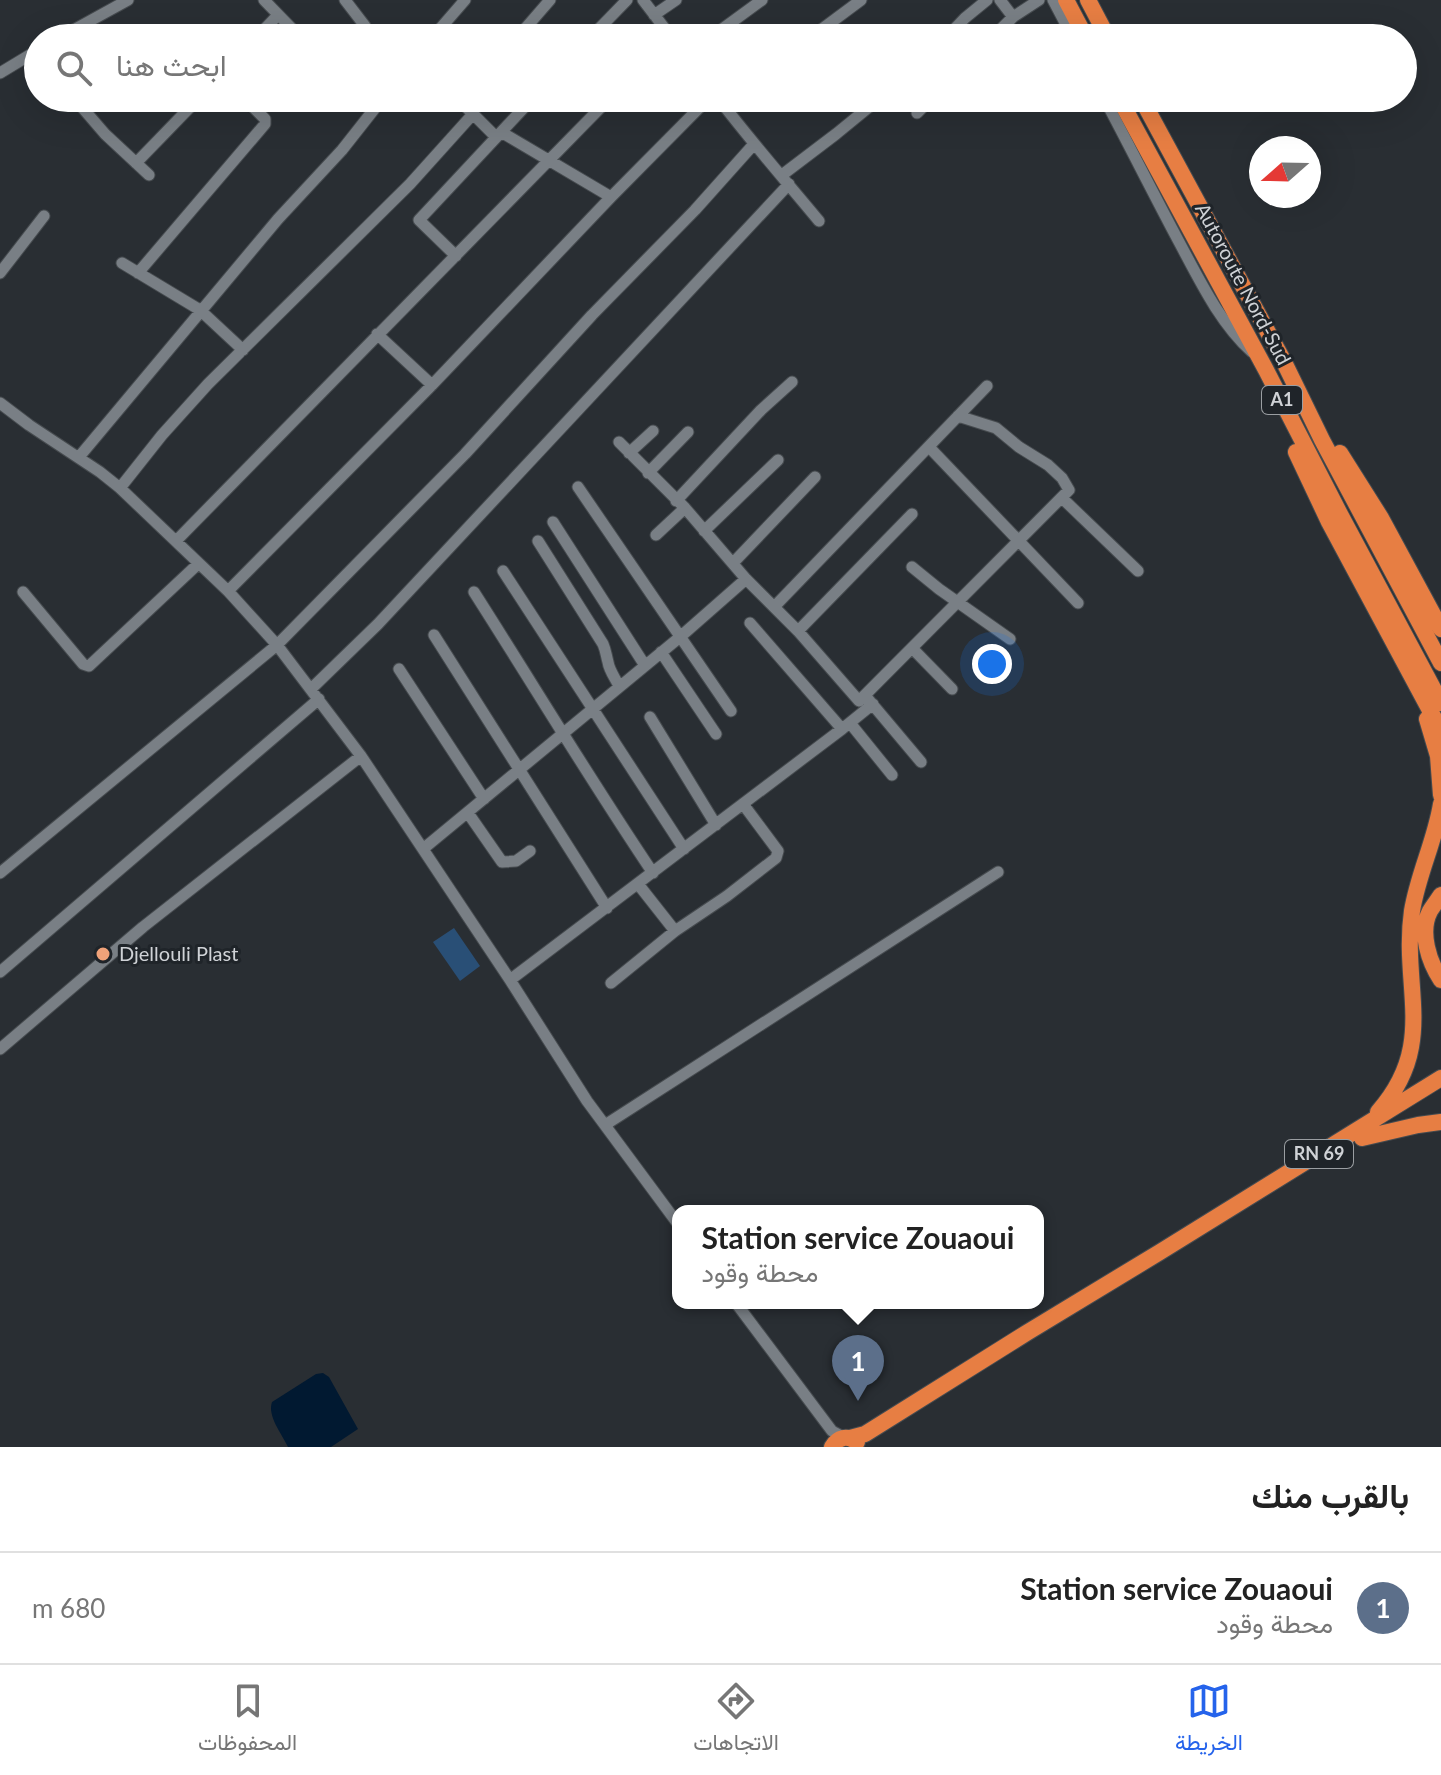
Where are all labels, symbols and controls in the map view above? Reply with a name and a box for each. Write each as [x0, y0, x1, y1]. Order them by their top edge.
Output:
search box [24, 24, 1417, 112]
icon: search [52, 46, 96, 90]
text: ابحث هنا [116, 46, 227, 82]
north arrow [1249, 136, 1321, 208]
street label: Autoroute Nord-Sud [1191, 198, 1297, 369]
road number: A1 [1262, 386, 1302, 414]
your location [972, 644, 1012, 684]
place label: Djellouli Plast [119, 941, 238, 965]
marker: Djellouli Plast [94, 945, 112, 963]
road number: RN 69 [1285, 1140, 1353, 1168]
popup [672, 1205, 1044, 1309]
text: Station service Zouaoui [702, 1219, 1014, 1255]
text: محطة وقود [702, 1256, 818, 1288]
pin: 1 [832, 1335, 884, 1401]
text: بالقرب منك [1251, 1474, 1409, 1515]
text: Station service Zouaoui [1020, 1570, 1333, 1606]
text: 680 m [32, 1592, 105, 1624]
text: 1 [1375, 1592, 1391, 1624]
text: محطة وقود [1216, 1607, 1333, 1639]
tab: المحفوظات [198, 1679, 297, 1762]
tab: الاتجاهات [693, 1679, 779, 1762]
tab: الخريطة [1175, 1679, 1243, 1762]

